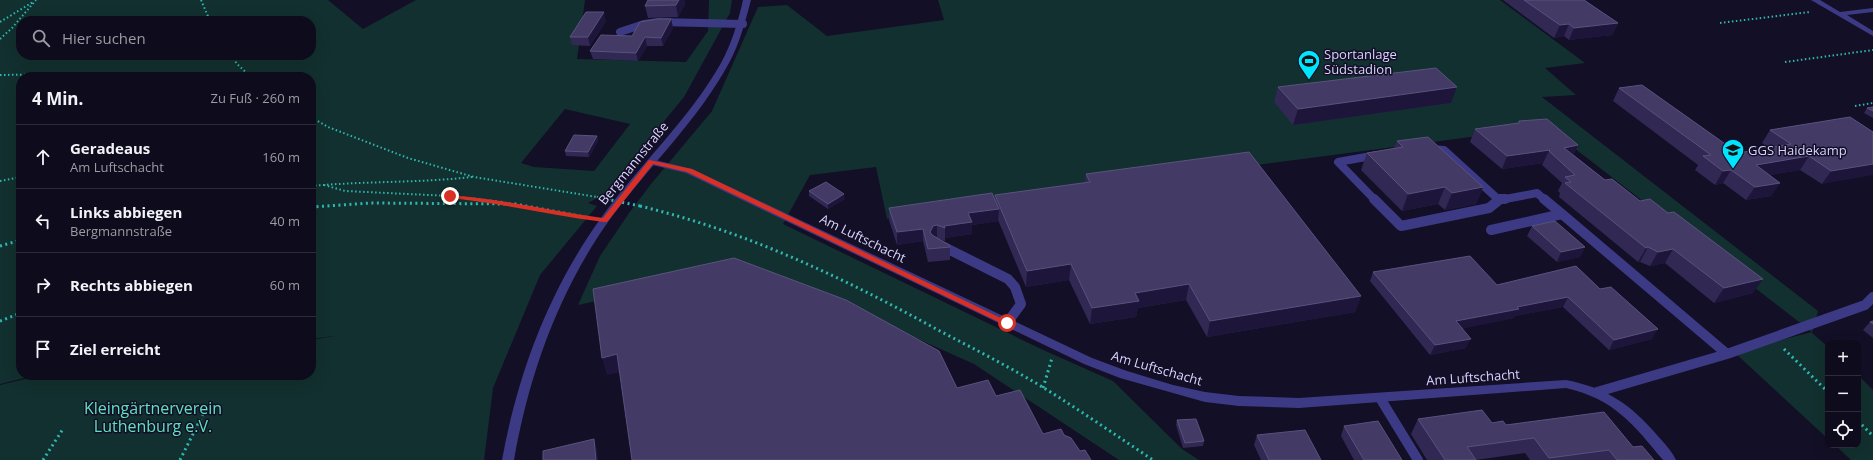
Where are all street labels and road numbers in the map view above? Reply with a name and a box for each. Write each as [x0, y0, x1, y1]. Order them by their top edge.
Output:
street label: Bergmannstraße [594, 118, 672, 208]
street label: Am Luftschacht [817, 209, 909, 267]
street label: Am Luftschacht [1109, 346, 1205, 390]
street label: Am Luftschacht [1426, 365, 1521, 389]

